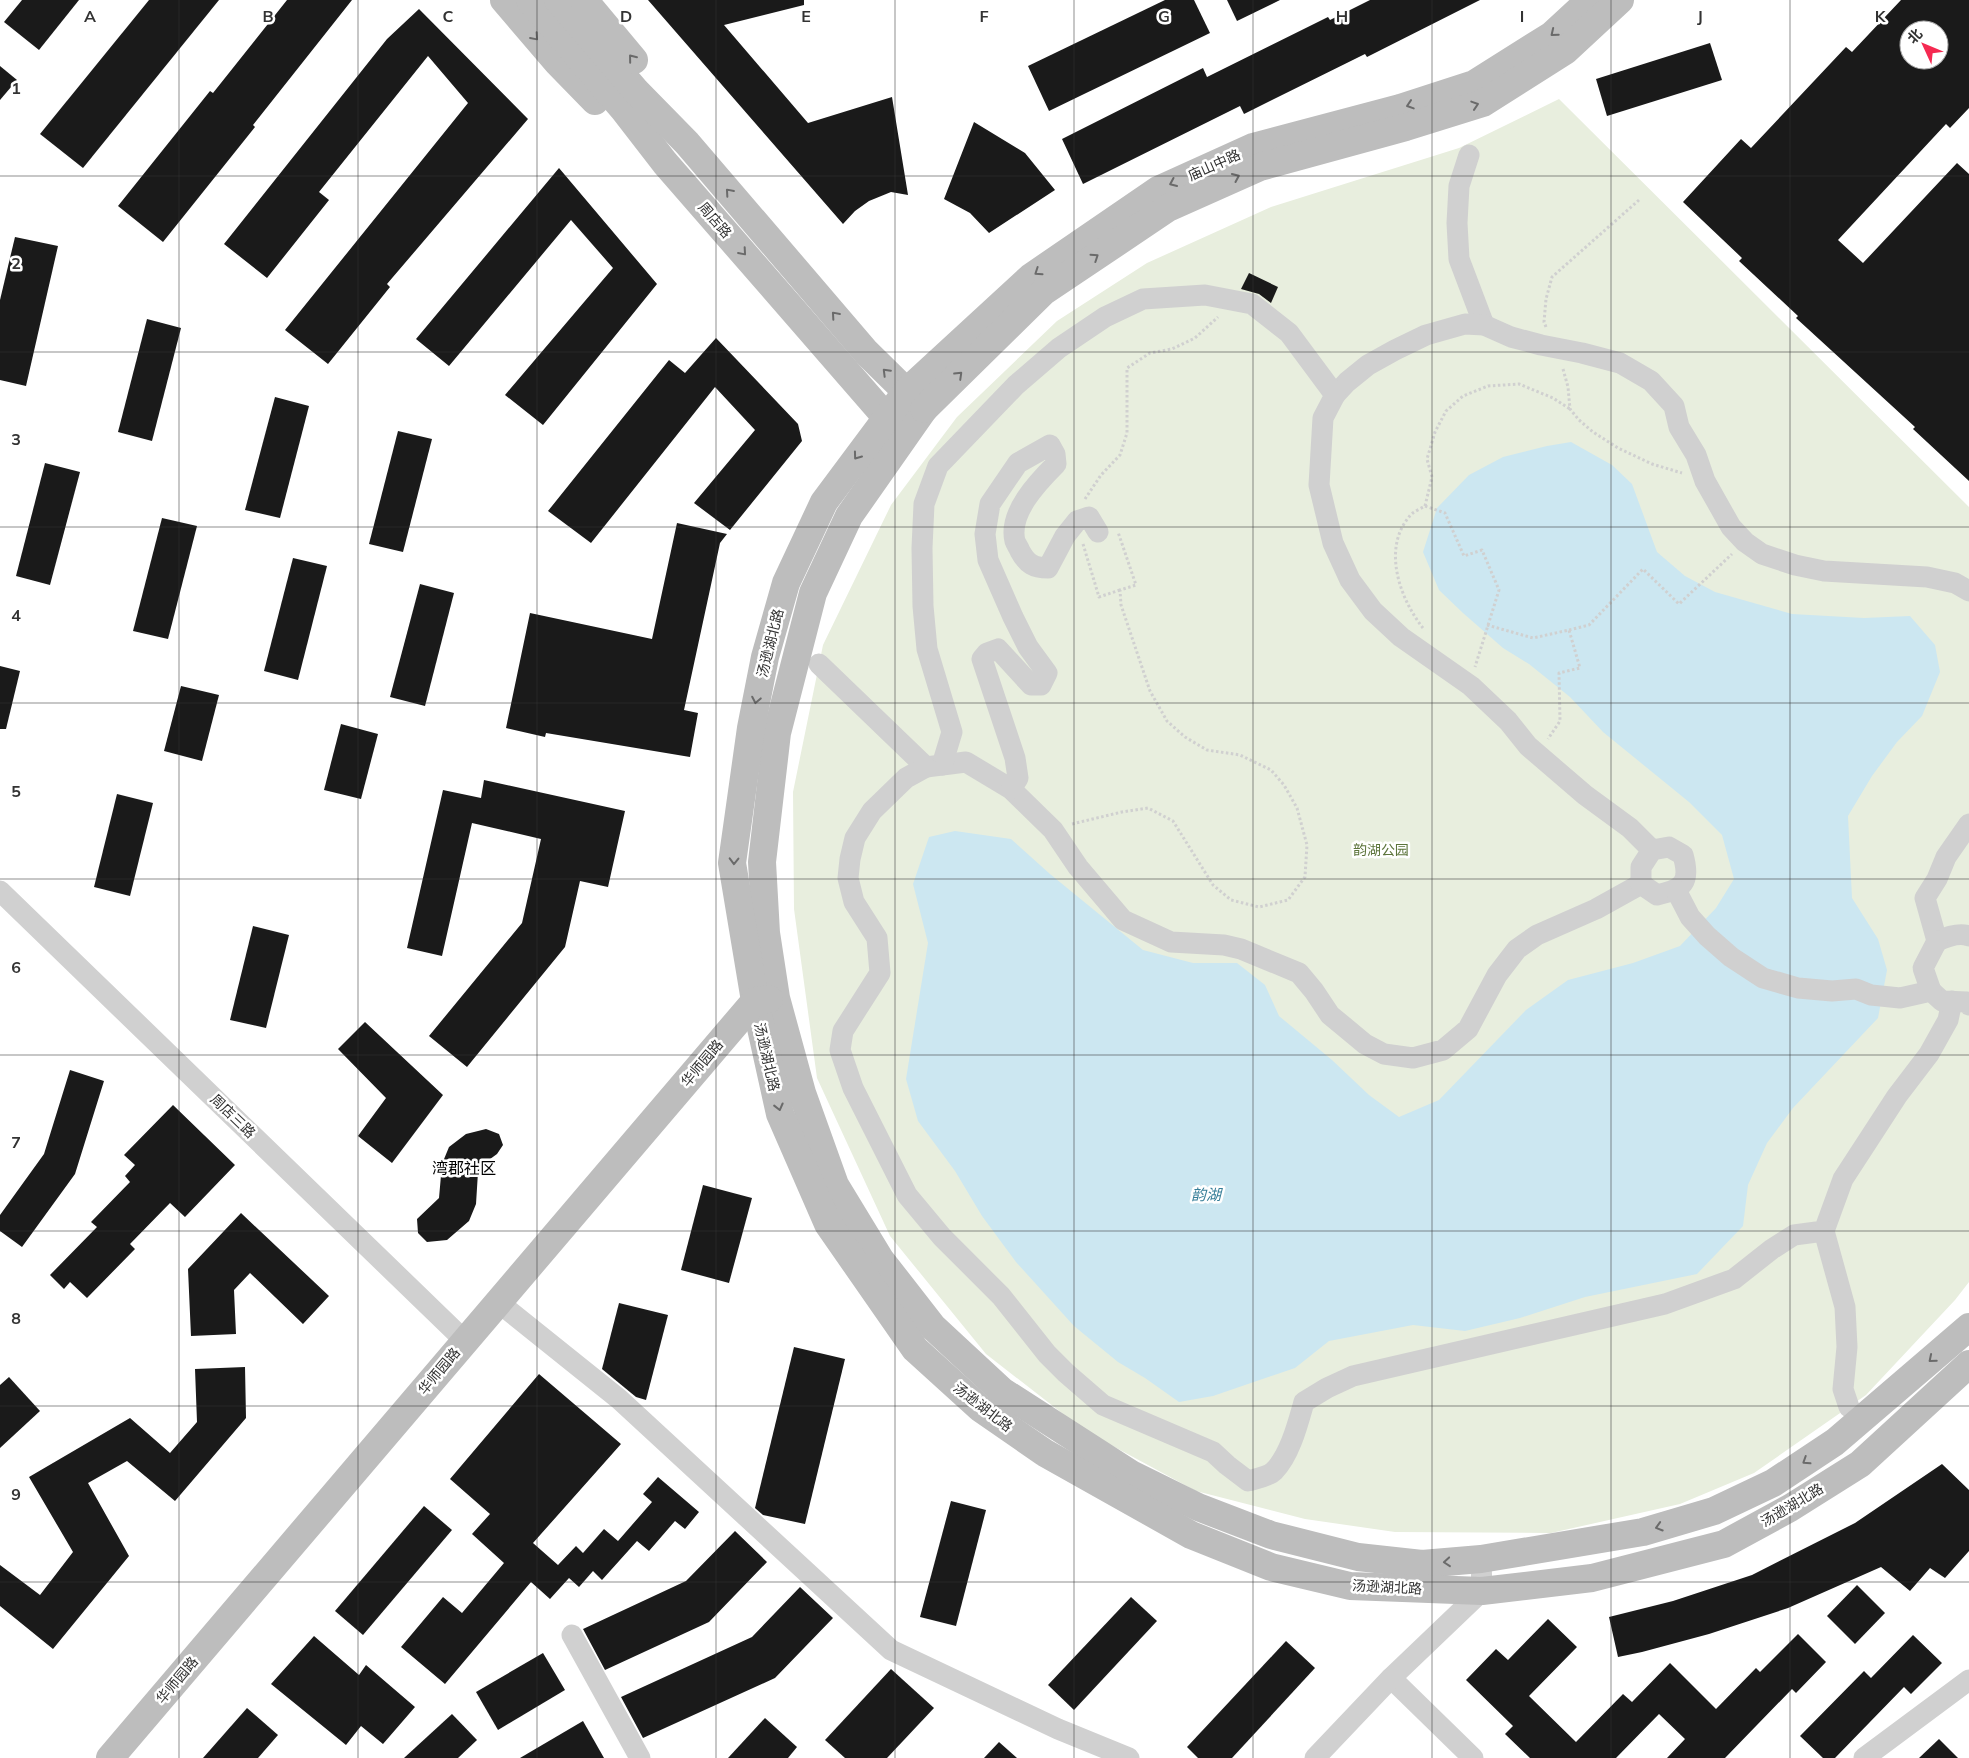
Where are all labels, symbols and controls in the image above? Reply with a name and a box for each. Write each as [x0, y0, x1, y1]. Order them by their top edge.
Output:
text: A [84, 6, 96, 26]
text: B [262, 6, 274, 26]
text: C [443, 6, 454, 26]
text: D [620, 6, 632, 26]
text: E [801, 6, 811, 26]
text: F [979, 6, 989, 26]
text: G [1158, 6, 1170, 26]
text: H [1336, 6, 1348, 26]
text: I [1520, 6, 1524, 26]
text: J [1697, 6, 1703, 26]
text: K [1875, 6, 1887, 26]
north arrow [1899, 20, 1949, 70]
text: 北 [1903, 25, 1926, 47]
one-way arrow [1551, 27, 1560, 35]
one-way arrow [530, 31, 538, 40]
one-way arrow [629, 55, 638, 64]
text: 1 [11, 78, 21, 98]
one-way arrow [1406, 99, 1415, 109]
one-way arrow [1470, 101, 1478, 111]
street label: 庙山中路 [1185, 145, 1243, 185]
one-way arrow [1231, 173, 1240, 184]
one-way arrow [1169, 177, 1178, 188]
one-way arrow [726, 188, 735, 197]
street label: 周店路 [694, 198, 736, 242]
one-way arrow [737, 246, 746, 255]
text: 2 [11, 253, 21, 273]
one-way arrow [1089, 254, 1099, 263]
one-way arrow [1034, 266, 1043, 275]
one-way arrow [832, 312, 840, 321]
one-way arrow [883, 369, 892, 378]
one-way arrow [954, 372, 963, 381]
text: 3 [11, 429, 21, 449]
one-way arrow [854, 450, 863, 460]
text: 4 [11, 605, 21, 625]
street label: 汤逊湖北路 [753, 607, 787, 679]
one-way arrow [751, 696, 762, 705]
text: 5 [11, 781, 21, 801]
park label: 韵湖公园 [1353, 841, 1409, 859]
one-way arrow [728, 857, 739, 865]
text: 6 [11, 957, 21, 977]
street label: 汤逊湖北路 [750, 1021, 784, 1093]
street label: 华师园路 [677, 1036, 727, 1090]
street label: 周店三路 [207, 1090, 259, 1142]
one-way arrow [773, 1102, 784, 1111]
text: 7 [11, 1132, 21, 1152]
district label: 湾郡社区 [432, 1158, 496, 1178]
water label: 韵湖 [1191, 1185, 1223, 1204]
text: 8 [11, 1308, 21, 1328]
street label: 华师园路 [414, 1344, 464, 1398]
one-way arrow [1929, 1353, 1938, 1362]
street label: 汤逊湖北路 [950, 1378, 1016, 1436]
one-way arrow [1802, 1455, 1812, 1464]
street label: 汤逊湖北路 [1757, 1479, 1827, 1531]
text: 9 [11, 1484, 21, 1504]
one-way arrow [1655, 1522, 1663, 1532]
one-way arrow [1443, 1556, 1451, 1567]
street label: 汤逊湖北路 [1352, 1576, 1422, 1598]
street label: 华师园路 [152, 1653, 202, 1707]

